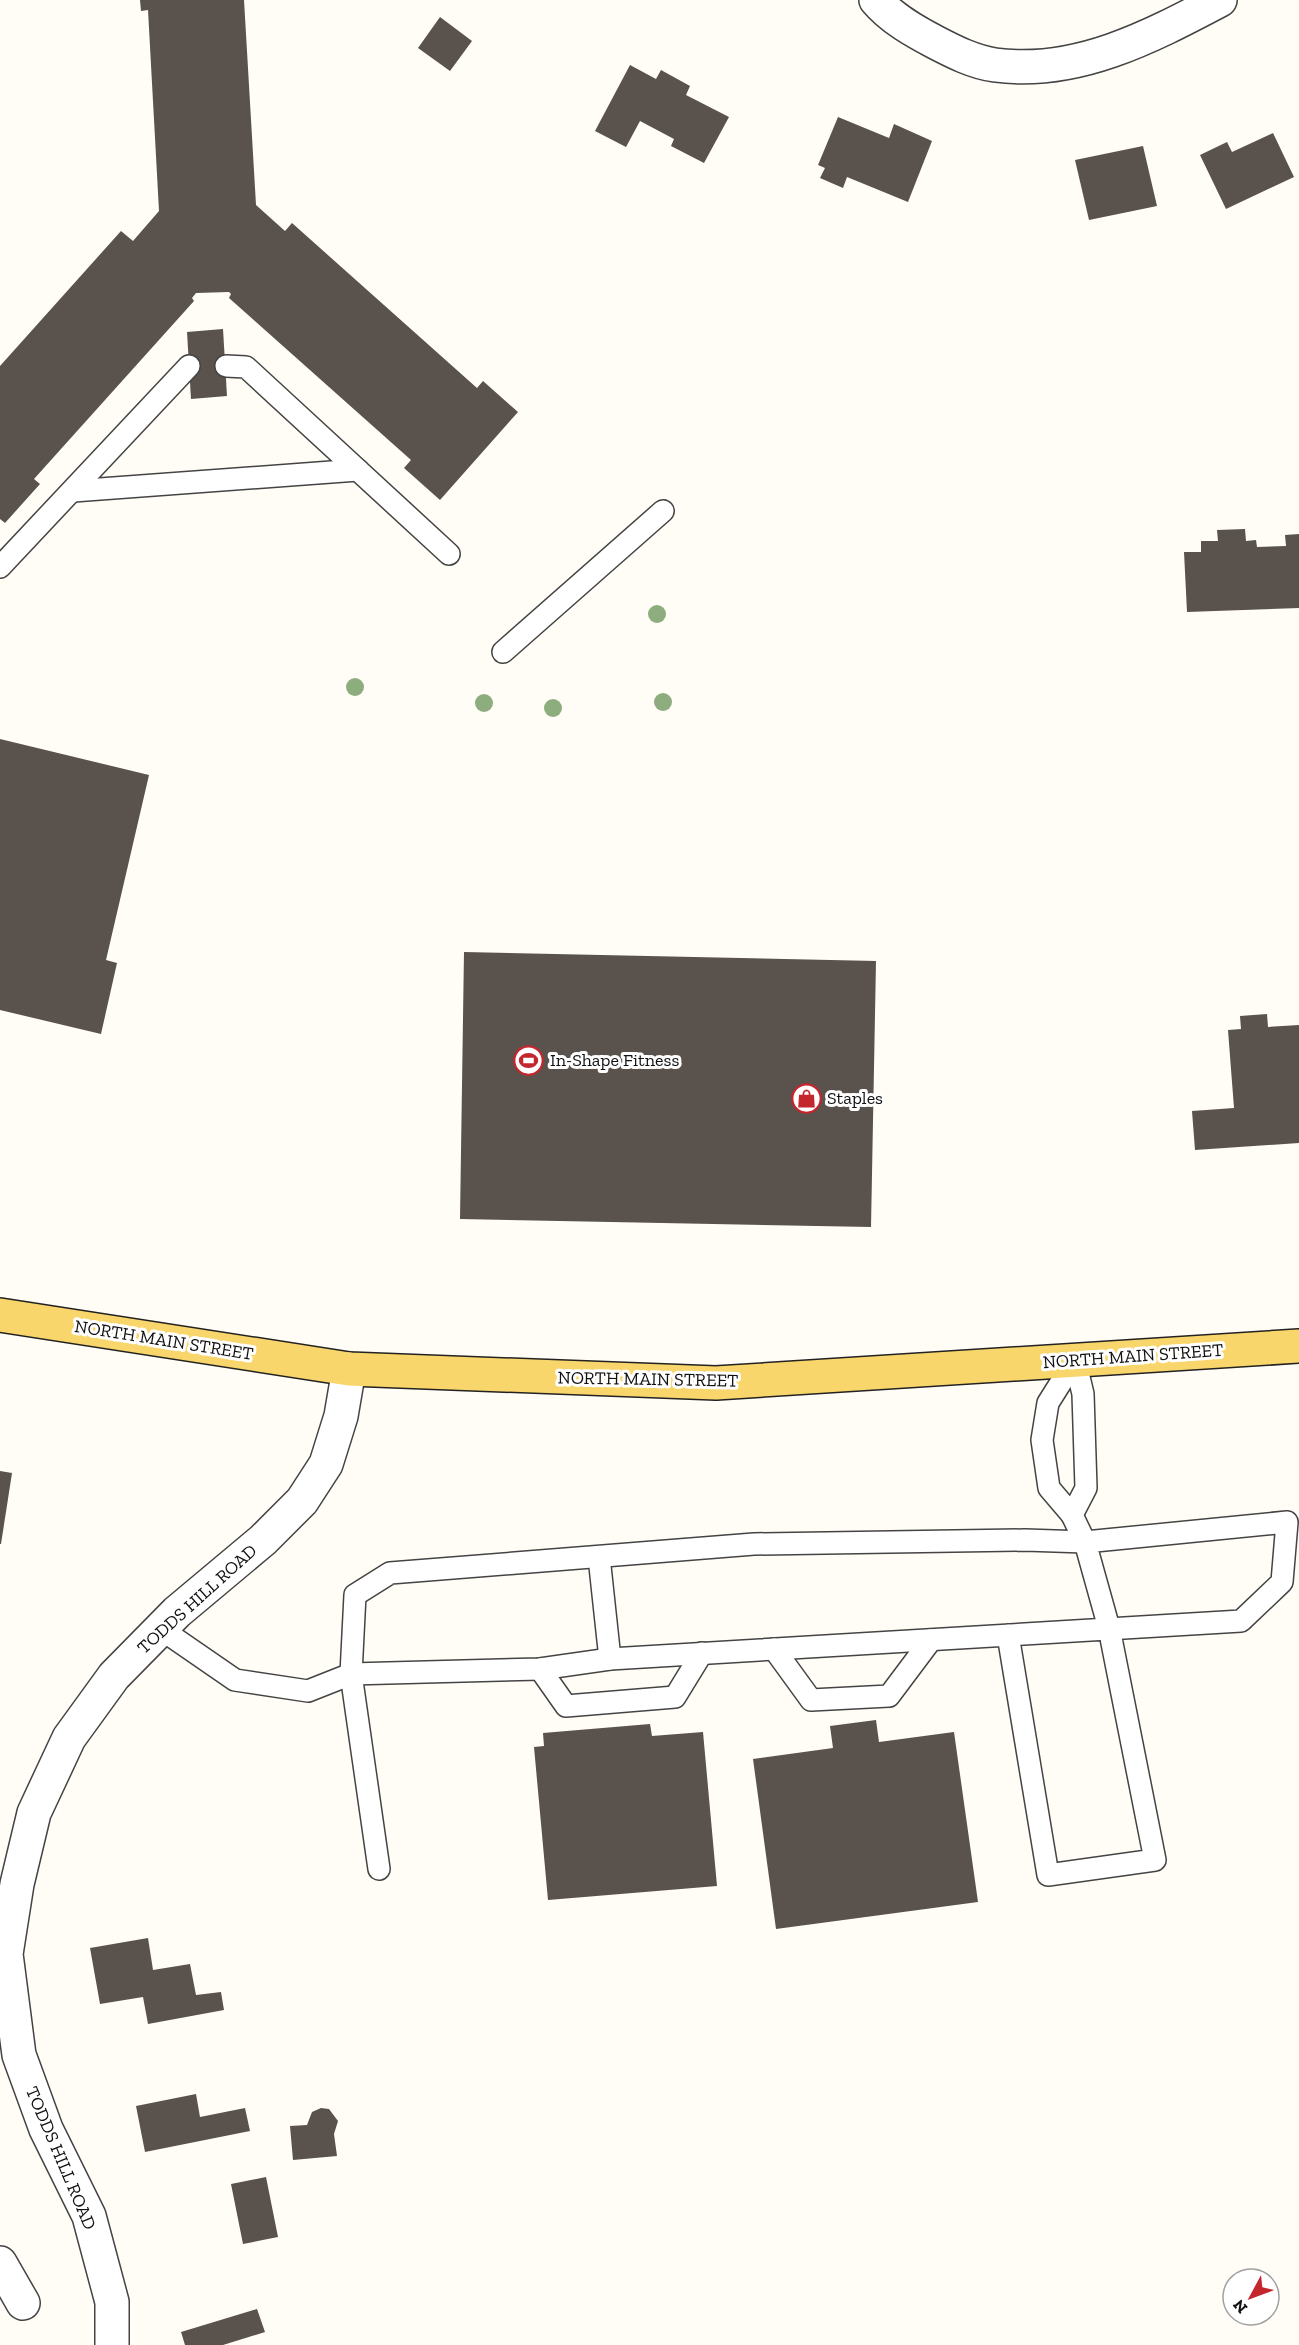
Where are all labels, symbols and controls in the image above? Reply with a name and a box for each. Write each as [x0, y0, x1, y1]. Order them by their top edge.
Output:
sports icon: In-Shape Fitness [513, 1044, 545, 1076]
place label: In-Shape Fitness [550, 1049, 679, 1071]
shop icon: Staples [790, 1082, 822, 1114]
place label: Staples [827, 1087, 883, 1109]
street label: NORTH MAIN STREET [73, 1315, 255, 1365]
street label: NORTH MAIN STREET [1042, 1339, 1224, 1373]
street label: NORTH MAIN STREET [557, 1366, 739, 1392]
street label: TODDS HILL ROAD [133, 1540, 261, 1658]
street label: TODDS HILL ROAD [21, 2083, 101, 2233]
north arrow [1221, 2267, 1281, 2327]
text: N [1229, 2296, 1251, 2317]

